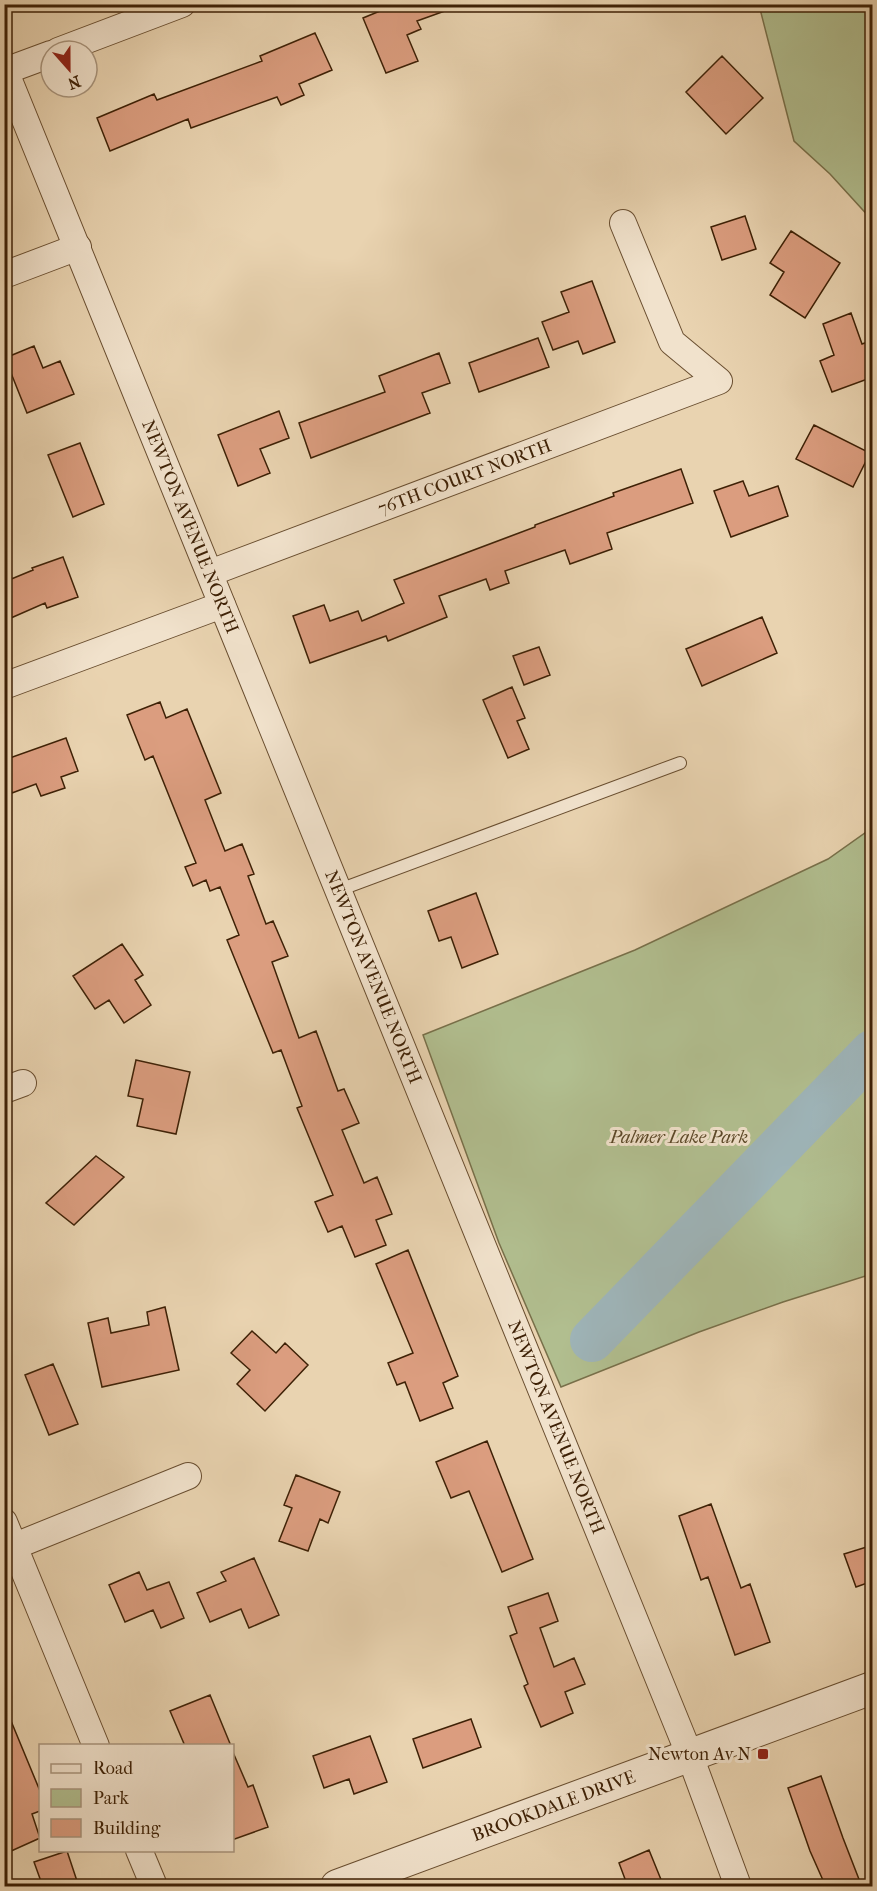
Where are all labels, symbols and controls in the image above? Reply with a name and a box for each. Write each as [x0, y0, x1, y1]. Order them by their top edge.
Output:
north arrow [39, 39, 99, 99]
text: N [64, 71, 83, 94]
street label: NEWTON AVENUE NORTH [137, 417, 243, 637]
street label: 76TH COURT NORTH [375, 435, 554, 520]
street label: NEWTON AVENUE NORTH [320, 867, 426, 1087]
park label: Palmer Lake Park [609, 1127, 748, 1148]
street label: NEWTON AVENUE NORTH [503, 1317, 609, 1537]
legend [39, 1744, 234, 1852]
place label: Newton Av N [648, 1744, 751, 1765]
marker: Newton Av N [756, 1747, 770, 1761]
text: Road [93, 1758, 133, 1779]
street label: BROOKDALE DRIVE [469, 1766, 638, 1846]
text: Park [93, 1788, 130, 1809]
text: Building [93, 1818, 161, 1839]

